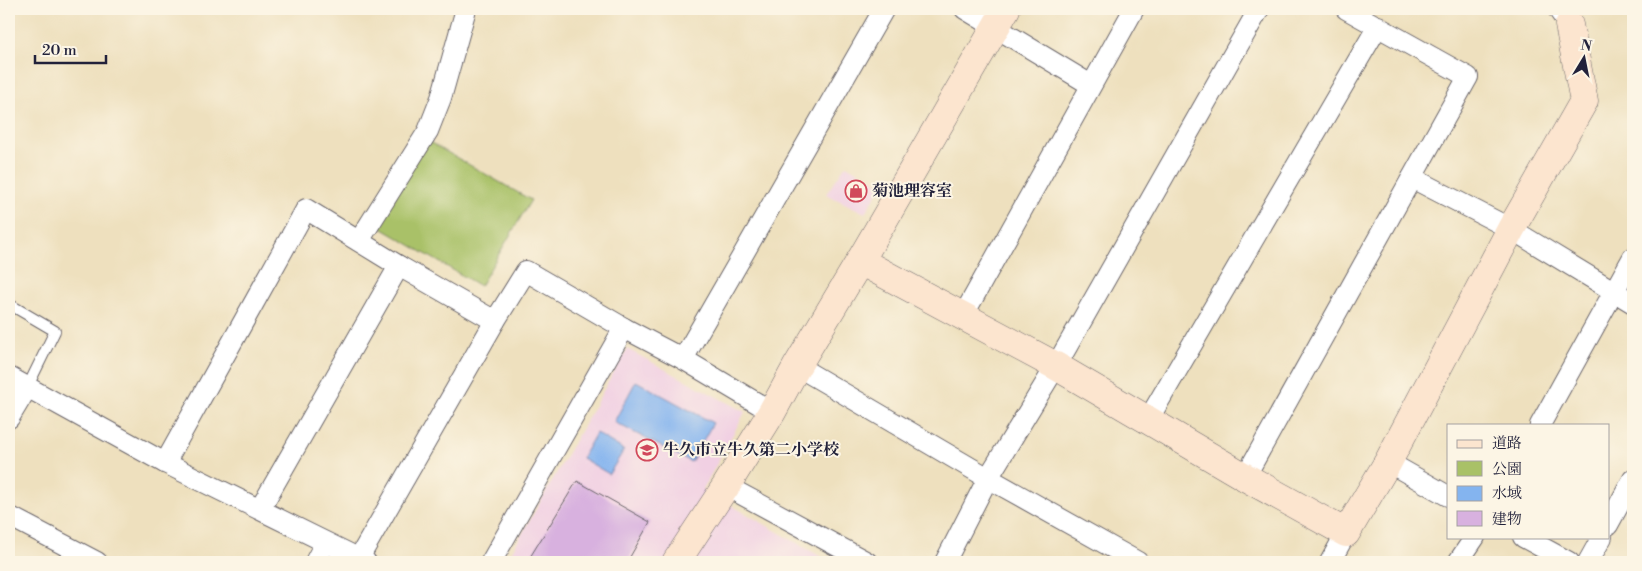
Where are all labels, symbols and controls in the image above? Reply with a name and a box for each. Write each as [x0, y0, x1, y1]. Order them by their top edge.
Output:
scale bar [35, 32, 106, 64]
north arrow [1560, 32, 1610, 82]
text: N [1579, 36, 1593, 56]
text: 20 m [42, 41, 77, 60]
shop icon: 菊池理容室 [844, 179, 868, 203]
place label: 菊池理容室 [872, 181, 952, 201]
legend [1447, 424, 1610, 538]
text: 道路 [1492, 434, 1522, 453]
school or university icon: 牛久市立牛久第二小学校 [635, 438, 659, 462]
place label: 牛久市立牛久第二小学校 [663, 440, 840, 460]
text: 公園 [1492, 460, 1522, 479]
text: 水域 [1492, 484, 1522, 503]
text: 建物 [1492, 510, 1522, 529]

